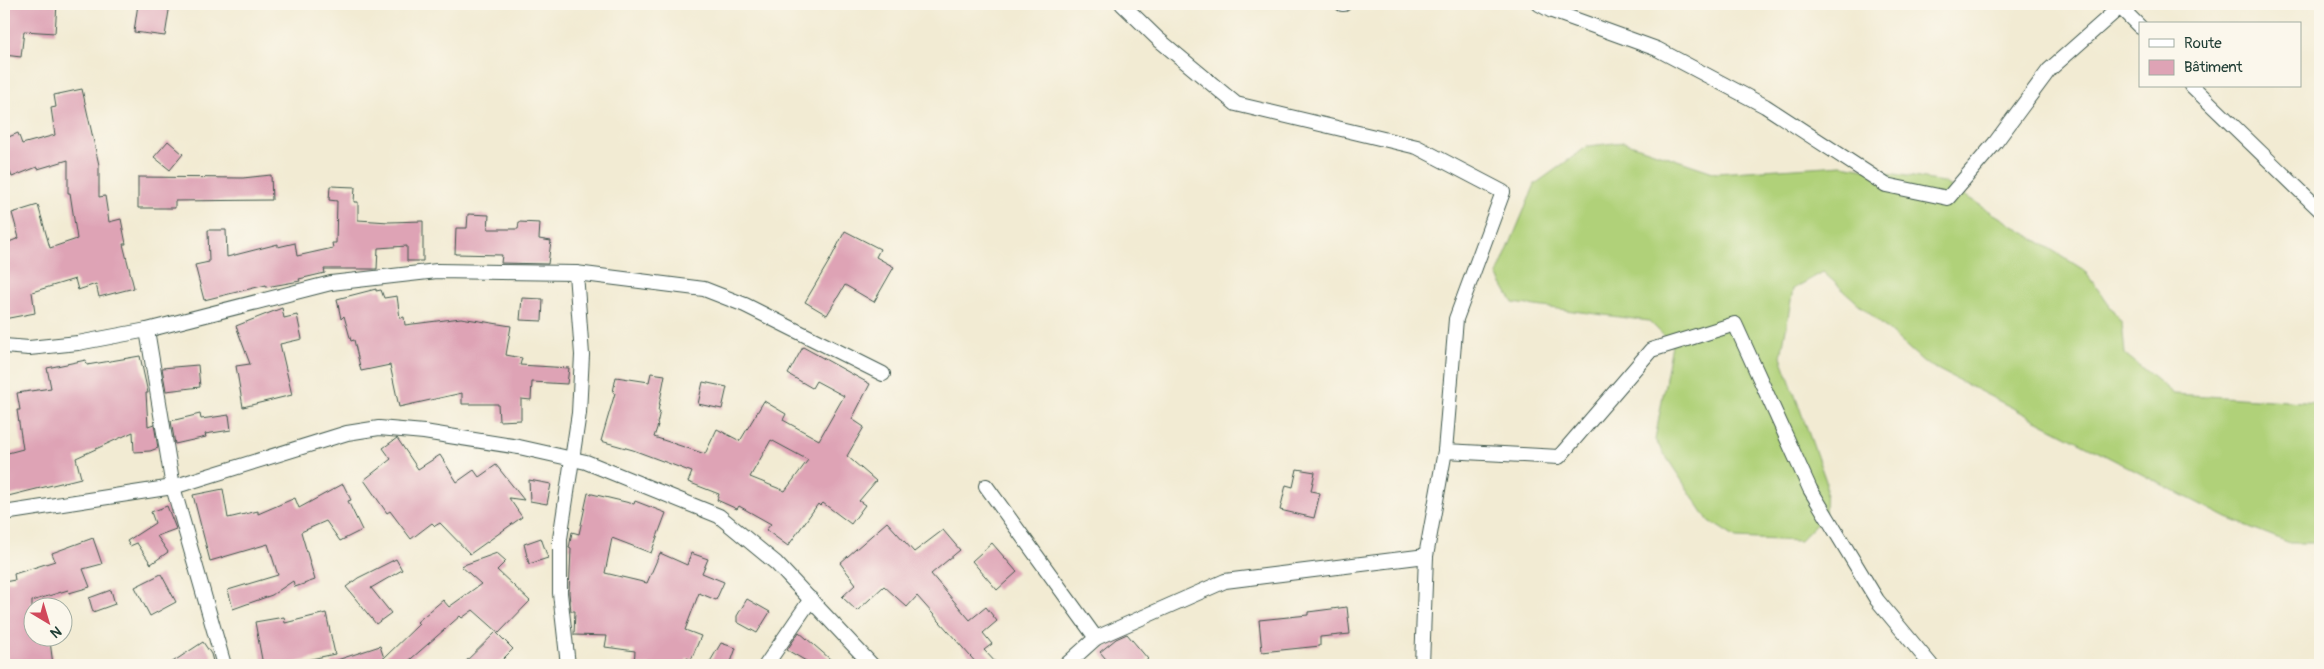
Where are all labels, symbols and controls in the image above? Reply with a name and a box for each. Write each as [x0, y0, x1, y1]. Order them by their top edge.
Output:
legend [2139, 22, 2302, 88]
text: Route [2184, 34, 2222, 53]
text: Bâtiment [2184, 58, 2244, 77]
north arrow [22, 596, 72, 646]
text: N [47, 622, 65, 641]

